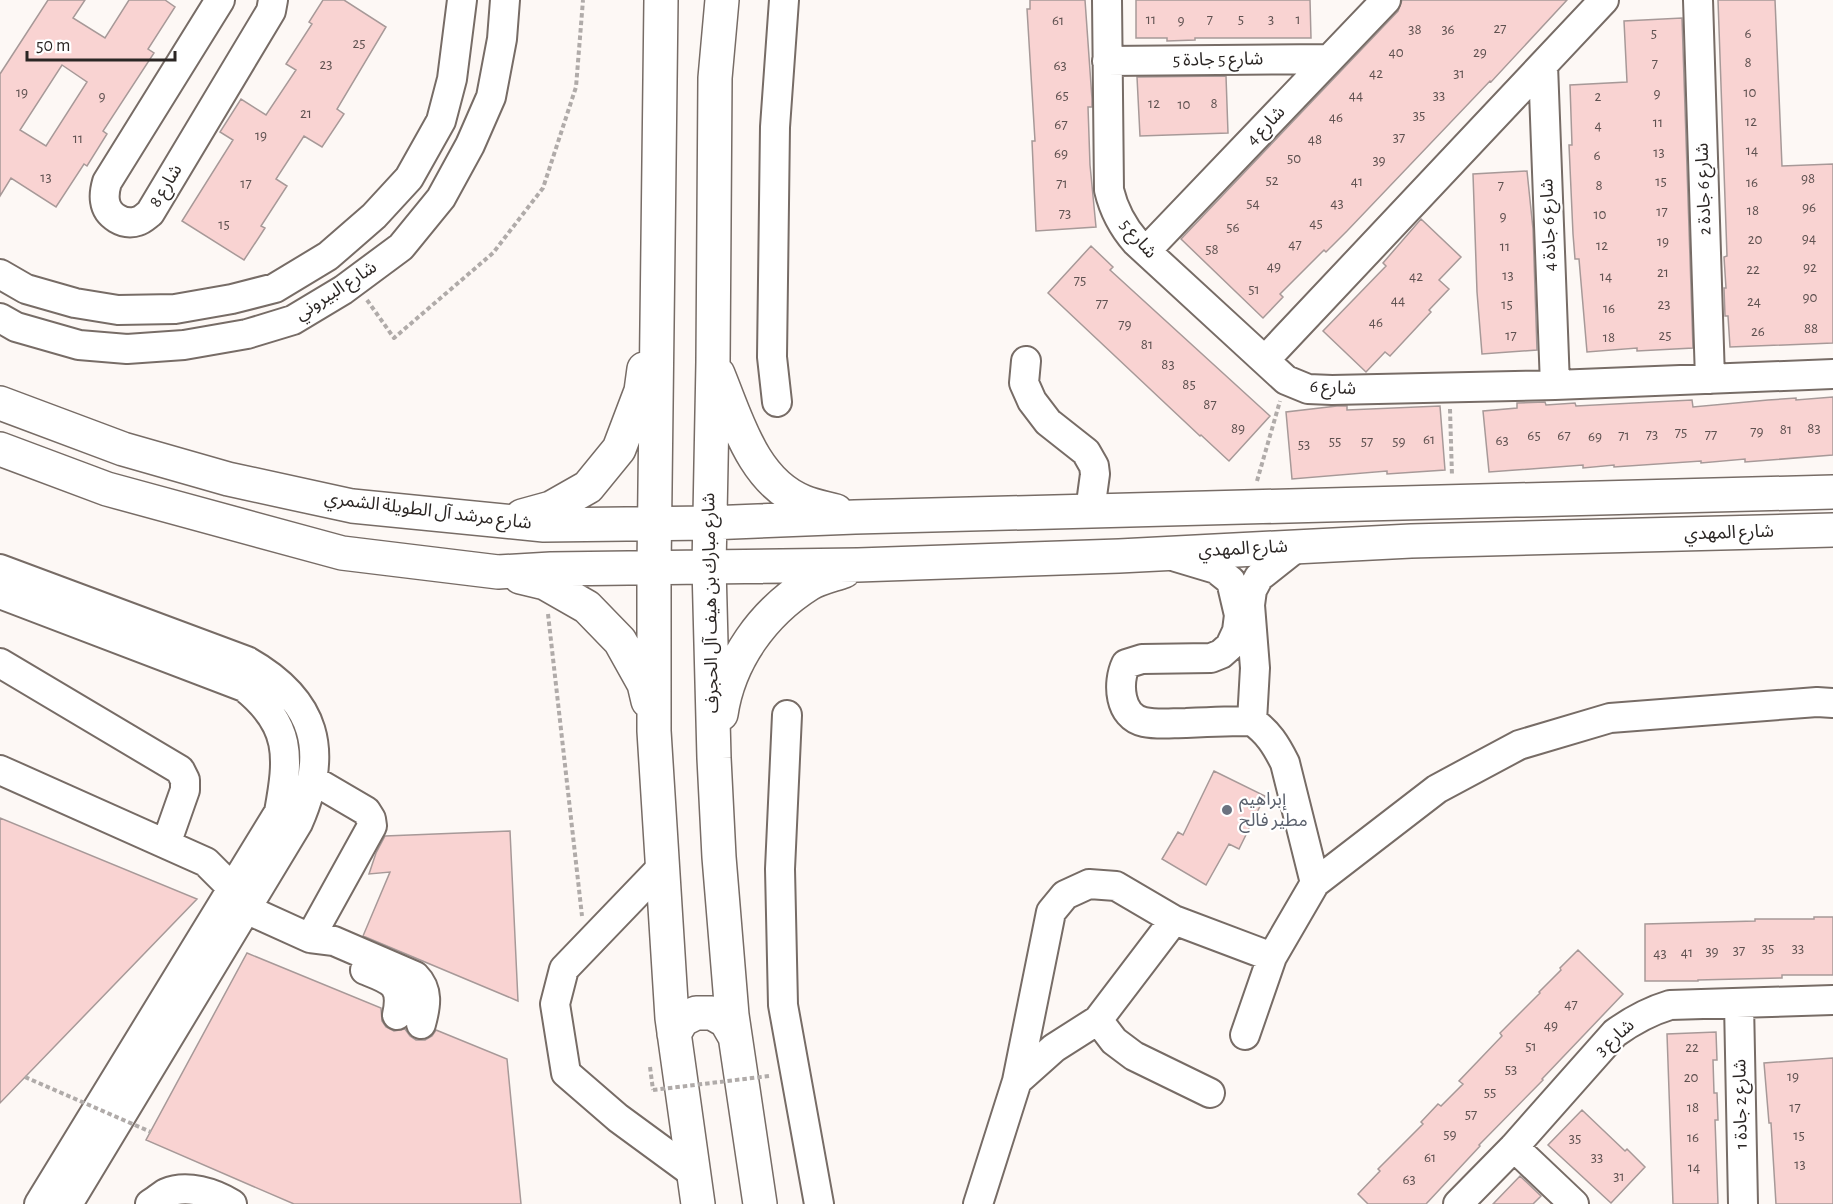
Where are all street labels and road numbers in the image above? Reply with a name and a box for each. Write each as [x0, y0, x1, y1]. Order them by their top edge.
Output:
street label: شارع 5 جادة 5 [1172, 50, 1264, 74]
street label: شارع 4 [1243, 103, 1292, 152]
street label: شارع 6 جادة 2 [1693, 142, 1719, 235]
street label: شارع 8 [146, 161, 189, 213]
street label: شارع 6 جادة 4 [1538, 178, 1564, 272]
street label: شارع 5 [1113, 216, 1160, 265]
street label: شارع البيروني [292, 258, 382, 327]
street label: شارع 6 [1309, 378, 1357, 402]
street label: شارع مرشد آل الطويلة الشمري [323, 488, 533, 537]
street label: شارع مبارك بن هيف آل الحجرف [699, 493, 726, 713]
street label: شارع المهدي [1684, 522, 1774, 548]
street label: شارع المهدي [1198, 538, 1289, 564]
street label: شارع 3 [1592, 1016, 1641, 1063]
street label: شارع 2 جادة 1 [1731, 1059, 1755, 1149]

